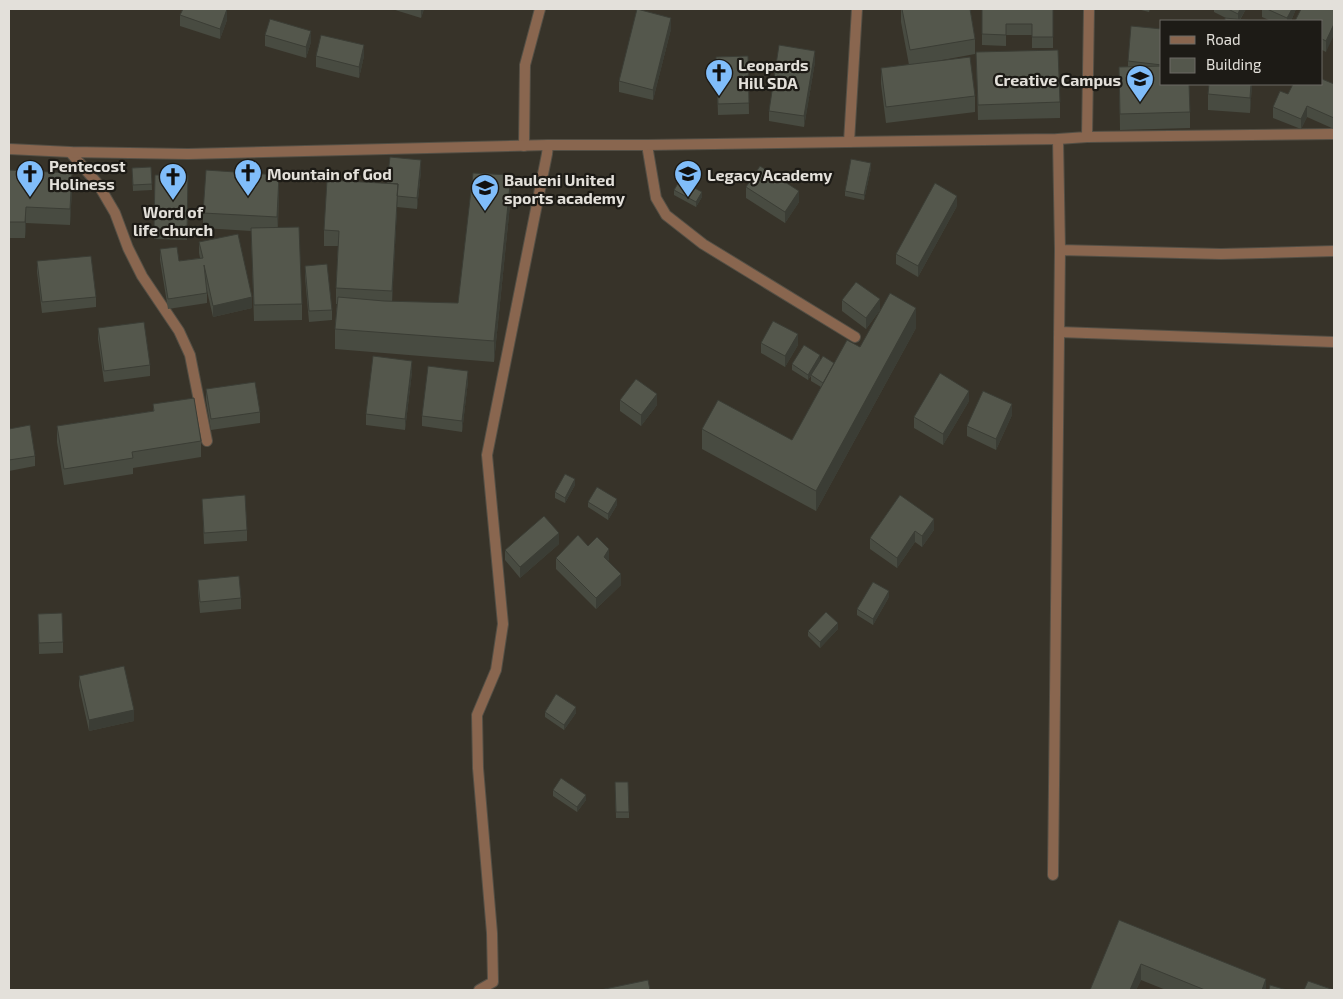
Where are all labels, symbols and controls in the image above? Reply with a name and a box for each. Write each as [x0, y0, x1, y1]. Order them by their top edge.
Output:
legend [1160, 20, 1323, 85]
text: Road [1206, 30, 1241, 48]
place label: Leopards Hill SDA [738, 55, 809, 92]
text: Building [1206, 55, 1262, 73]
church icon: Leopards Hill SDA [704, 58, 734, 97]
school or university icon: Creative Campus [1125, 64, 1155, 103]
place label: Creative Campus [994, 70, 1121, 89]
place label: Pentecost Holiness [49, 156, 126, 193]
church icon: Mountain of God [233, 158, 263, 197]
church icon: Pentecost Holiness [15, 159, 45, 198]
school or university icon: Legacy Academy [673, 159, 703, 198]
church icon: Word of life church [158, 162, 188, 201]
place label: Mountain of God [267, 164, 392, 183]
place label: Legacy Academy [707, 165, 832, 185]
place label: Bauleni United sports academy [504, 170, 625, 208]
school or university icon: Bauleni United sports academy [470, 173, 500, 212]
place label: Word of life church [133, 202, 213, 239]

